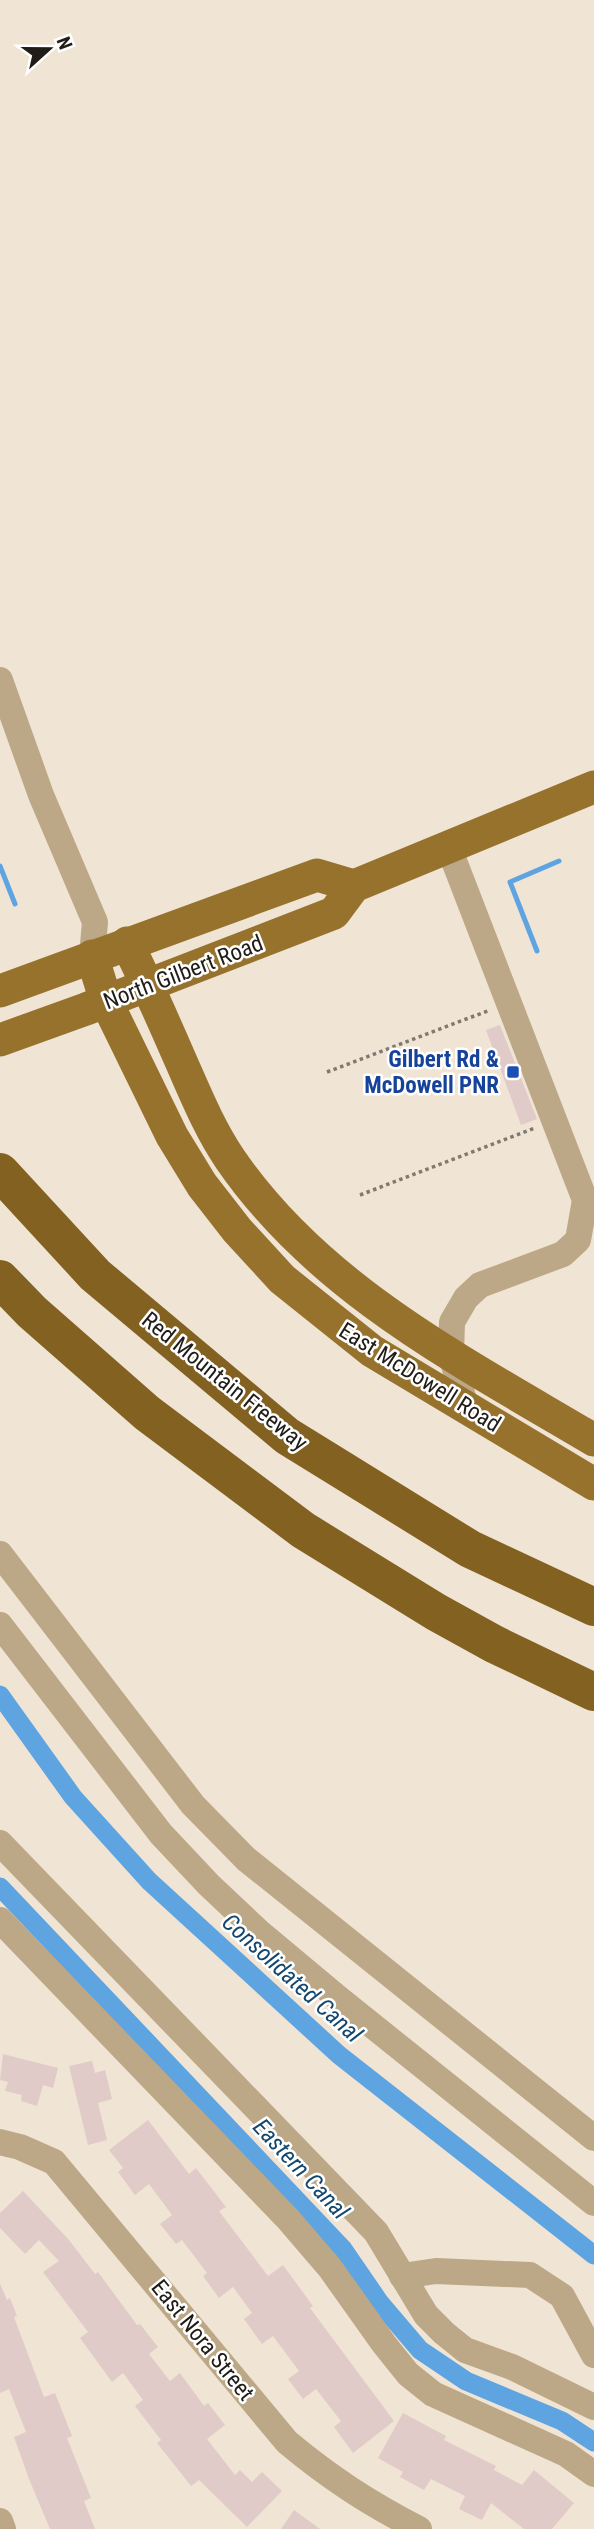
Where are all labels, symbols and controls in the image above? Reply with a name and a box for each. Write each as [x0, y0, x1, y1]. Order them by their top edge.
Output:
north arrow [14, 14, 84, 84]
text: N [52, 34, 77, 53]
street label: North Gilbert Road [100, 930, 267, 1015]
place label: Gilbert Rd & McDowell PNR [364, 1046, 499, 1099]
marker: Gilbert Rd & McDowell PNR [505, 1064, 521, 1080]
street label: Red Mountain Freeway [137, 1306, 313, 1457]
street label: East McDowell Road [334, 1317, 506, 1438]
water label: Consolidated Canal [216, 1908, 368, 2049]
water label: Eastern Canal [247, 2113, 355, 2226]
street label: East Nora Street [146, 2274, 260, 2406]

